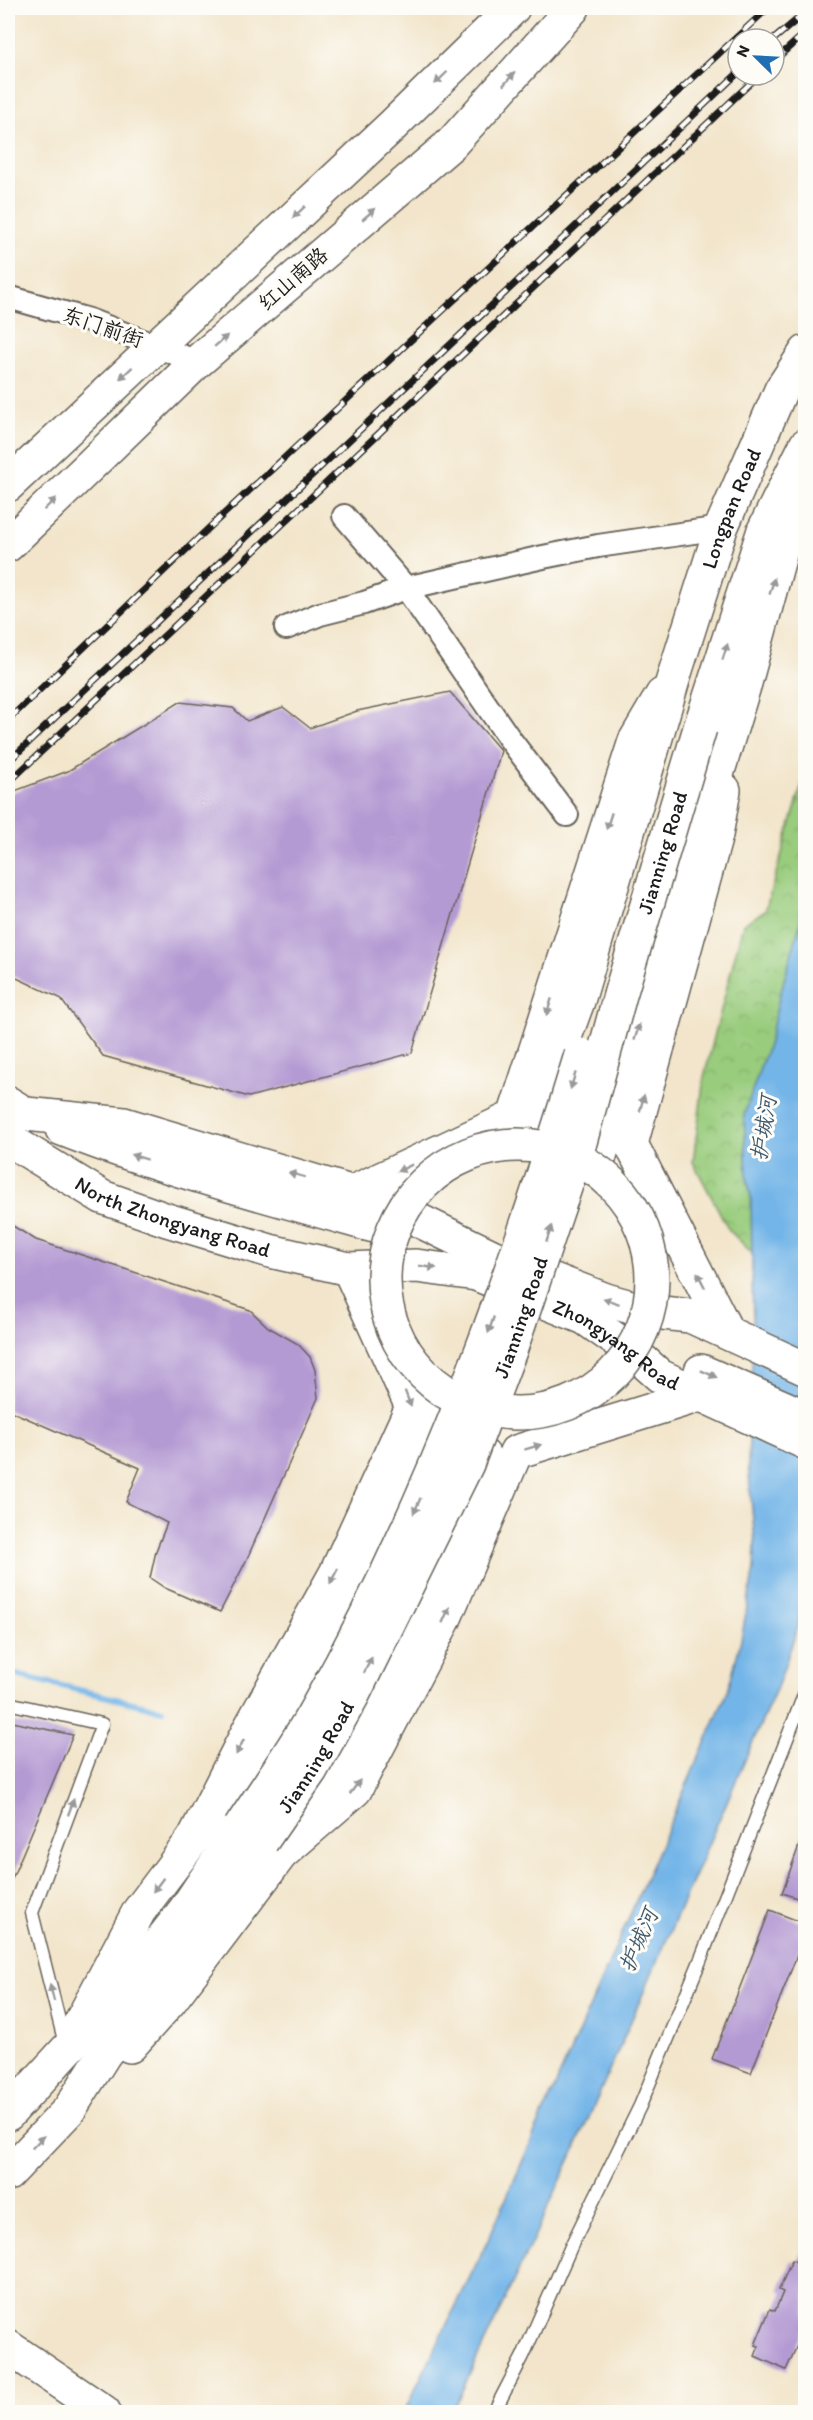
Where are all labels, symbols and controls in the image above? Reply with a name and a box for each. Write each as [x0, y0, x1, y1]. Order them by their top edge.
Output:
north arrow [726, 27, 786, 87]
text: N [732, 42, 754, 60]
one-way arrow [435, 70, 449, 84]
one-way arrow [502, 71, 516, 86]
one-way arrow [293, 204, 307, 218]
one-way arrow [361, 208, 376, 221]
street label: 红山南路 [253, 242, 333, 316]
street label: 东门前街 [59, 301, 147, 352]
one-way arrow [213, 335, 228, 348]
one-way arrow [118, 366, 133, 380]
street label: Longpan Road [696, 444, 766, 572]
one-way arrow [42, 497, 57, 511]
one-way arrow [767, 577, 777, 595]
one-way arrow [720, 643, 730, 661]
street label: Jianning Road [632, 788, 692, 917]
one-way arrow [604, 812, 614, 830]
one-way arrow [544, 998, 553, 1016]
one-way arrow [633, 1023, 642, 1041]
one-way arrow [568, 1072, 577, 1090]
water label: 护城河 [745, 1090, 782, 1163]
one-way arrow [638, 1094, 647, 1112]
one-way arrow [130, 1152, 148, 1161]
one-way arrow [396, 1164, 413, 1173]
street label: North Zhongyang Road [71, 1170, 274, 1263]
one-way arrow [288, 1170, 306, 1180]
one-way arrow [545, 1225, 554, 1243]
street label: Jianning Road [488, 1253, 553, 1382]
one-way arrow [419, 1263, 438, 1272]
one-way arrow [696, 1271, 706, 1289]
street label: Zhongyang Road [549, 1293, 684, 1396]
one-way arrow [602, 1296, 620, 1305]
one-way arrow [485, 1316, 495, 1334]
one-way arrow [700, 1370, 717, 1379]
one-way arrow [403, 1390, 413, 1408]
one-way arrow [524, 1442, 542, 1451]
one-way arrow [412, 1497, 421, 1514]
one-way arrow [330, 1567, 340, 1585]
one-way arrow [441, 1605, 451, 1623]
one-way arrow [363, 1656, 373, 1673]
street label: Jianning Road [272, 1696, 359, 1818]
one-way arrow [235, 1738, 245, 1755]
one-way arrow [349, 1779, 361, 1795]
one-way arrow [67, 1798, 77, 1816]
one-way arrow [153, 1877, 165, 1892]
water label: 护城河 [613, 1902, 665, 1976]
one-way arrow [46, 1984, 56, 2002]
one-way arrow [31, 2135, 44, 2150]

